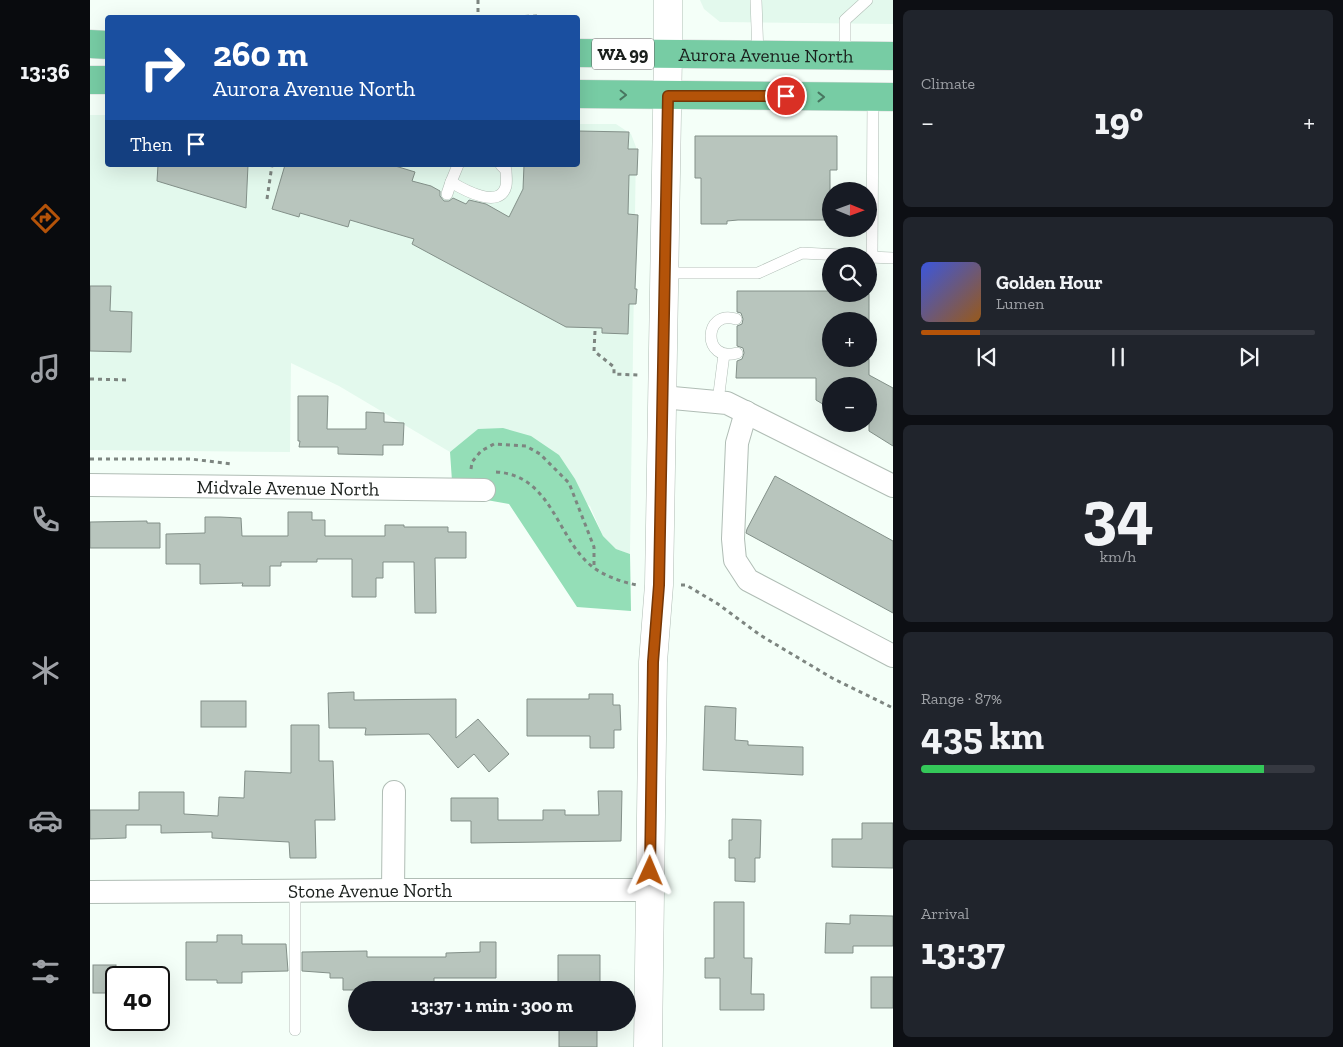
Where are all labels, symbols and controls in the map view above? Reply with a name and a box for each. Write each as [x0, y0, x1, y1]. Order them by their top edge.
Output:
text: 260 m [213, 33, 308, 75]
icon: right [130, 35, 195, 100]
road number: WA 99 [592, 39, 654, 70]
street label: Aurora Avenue North [678, 42, 854, 67]
text: 13:36 [20, 58, 70, 85]
text: Climate [921, 74, 975, 93]
text: Aurora Avenue North [213, 75, 415, 102]
pin [765, 75, 807, 117]
icon: arrive [772, 82, 800, 110]
one-way arrow [619, 90, 627, 100]
one-way arrow [818, 92, 826, 102]
text: 19° [1094, 98, 1143, 144]
text: − [921, 106, 934, 139]
text: + [1303, 106, 1315, 139]
icon: arrive [182, 130, 210, 158]
text: Then [130, 133, 172, 156]
north arrow [822, 182, 878, 238]
map controls [822, 182, 877, 432]
icon: directions [28, 201, 63, 236]
button: search [822, 247, 877, 302]
text: Golden Hour [996, 271, 1103, 294]
text: Lumen [996, 294, 1044, 313]
button: + [822, 312, 877, 367]
icon: previous [973, 343, 1001, 371]
icon: pause [1104, 343, 1132, 371]
icon: next [1235, 343, 1263, 371]
icon: music [28, 351, 63, 386]
button: − [822, 377, 877, 432]
street label: Midvale Avenue North [197, 475, 380, 500]
text: 34 [1082, 475, 1154, 553]
icon: phone [28, 502, 63, 537]
text: km/h [1100, 547, 1136, 566]
icon: climate [28, 653, 63, 688]
text: Range · 87% [921, 689, 1002, 708]
text: 435 km [921, 713, 1044, 759]
icon: car [28, 803, 63, 838]
position arrow [623, 844, 675, 896]
street label: Stone Avenue North [288, 879, 452, 902]
text: Arrival [921, 904, 969, 923]
text: 13:37 [921, 928, 1005, 974]
icon: filters [28, 954, 63, 989]
speed limit sign: 40 [105, 966, 170, 1031]
text: 13:37 · 1 min · 300 m [411, 994, 573, 1017]

